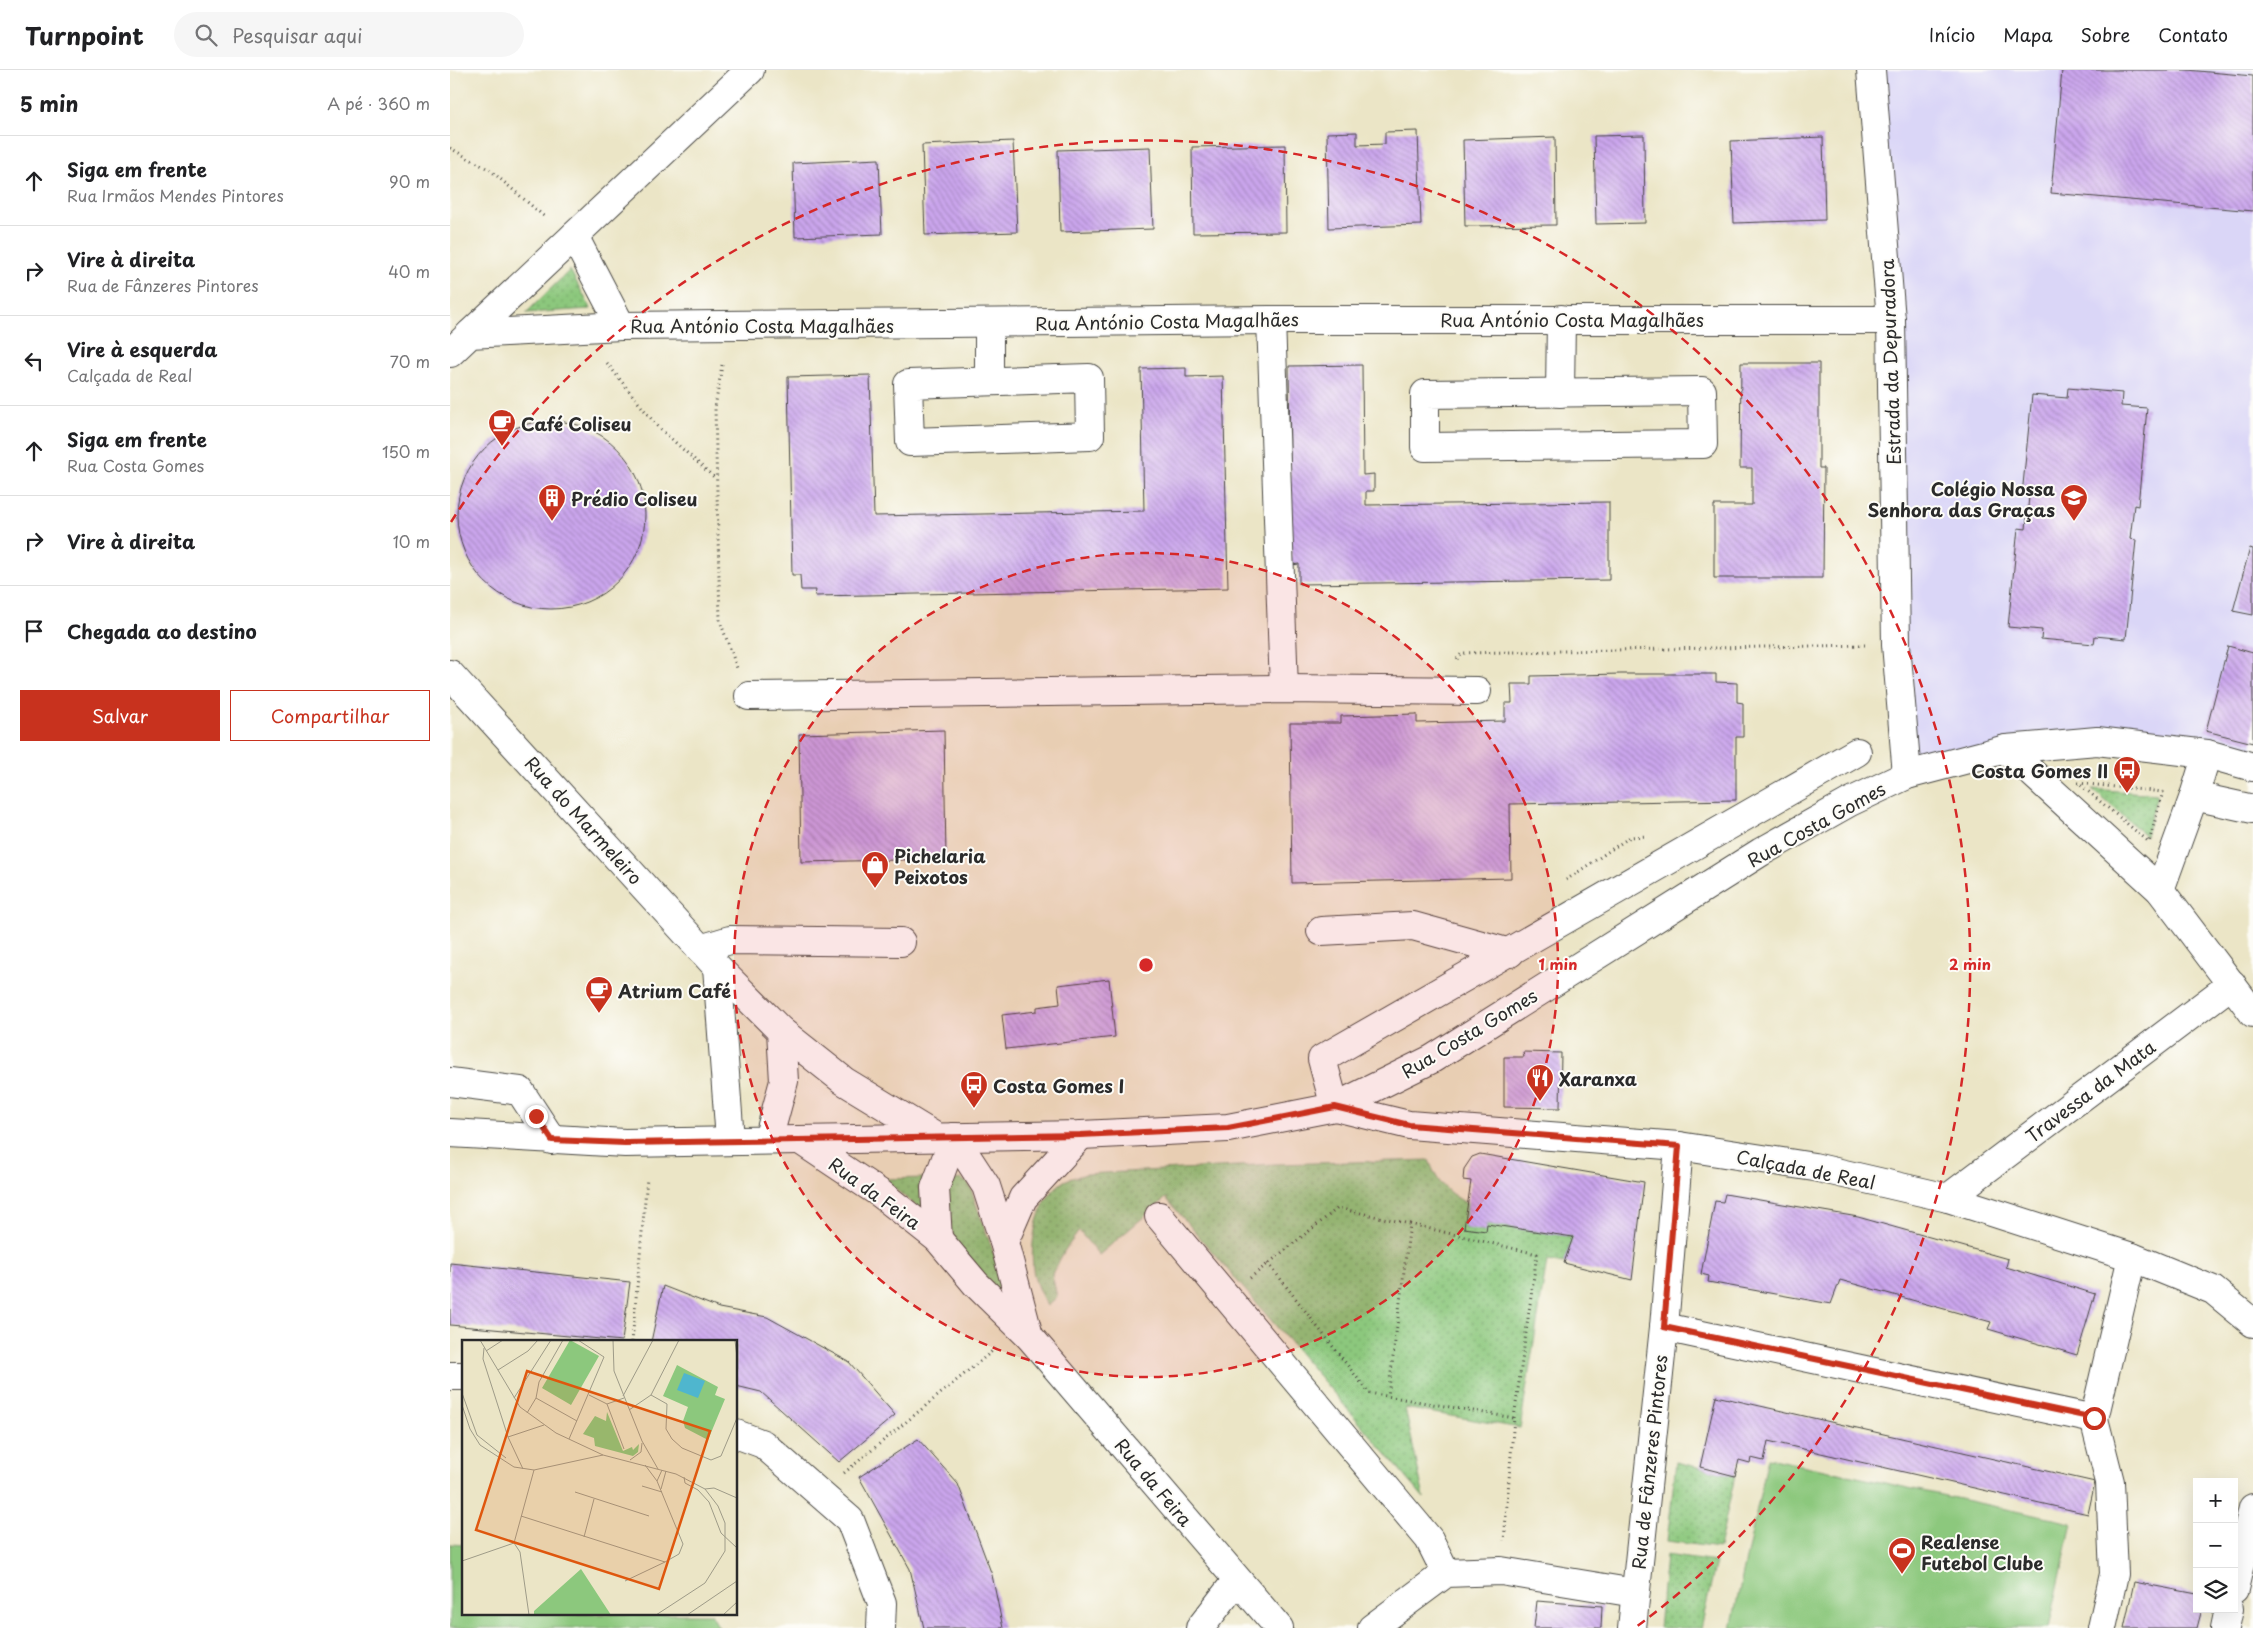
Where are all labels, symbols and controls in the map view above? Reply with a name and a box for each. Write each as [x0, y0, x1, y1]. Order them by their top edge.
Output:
search box [174, 12, 524, 57]
text: Turnpoint [25, 17, 144, 53]
icon: search [192, 21, 220, 49]
text: Pesquisar aqui [232, 21, 362, 49]
text: Início [1929, 21, 1975, 48]
text: Mapa [2003, 21, 2053, 48]
text: Sobre [2081, 21, 2130, 48]
text: Contato [2158, 21, 2228, 48]
text: 5 min [20, 87, 78, 119]
text: A pé · 360 m [327, 91, 430, 115]
text: Siga em frente [67, 155, 207, 183]
icon: ahead [20, 167, 48, 195]
text: 90 m [389, 169, 430, 193]
text: Rua Irmãos Mendes Pintores [67, 183, 284, 207]
text: Vire à direita [67, 245, 195, 273]
icon: right [20, 257, 48, 285]
street label: Estrada da Depuradora [1873, 258, 1907, 466]
text: 40 m [388, 259, 430, 283]
text: Rua de Fânzeres Pintores [67, 273, 259, 297]
street label: Rua António Costa Magalhães [1035, 305, 1299, 337]
street label: Rua António Costa Magalhães [1440, 306, 1704, 333]
street label: Rua António Costa Magalhães [630, 312, 894, 339]
text: Vire à esquerda [67, 335, 218, 363]
icon: left [20, 347, 48, 375]
text: 70 m [390, 349, 430, 373]
text: Calçada de Real [67, 363, 192, 387]
cafe icon: Café Coliseu [487, 408, 517, 447]
place label: Café Coliseu [521, 410, 632, 437]
text: Siga em frente [67, 425, 207, 453]
icon: ahead [20, 437, 48, 465]
text: 150 m [382, 439, 430, 463]
text: Rua Costa Gomes [67, 453, 204, 477]
place label: Colégio Nossa Senhora das Graças [1868, 475, 2055, 523]
building icon: Prédio Coliseu [537, 483, 567, 522]
school or university icon: Colégio Nossa Senhora das Graças [2059, 483, 2089, 522]
place label: Prédio Coliseu [571, 485, 697, 512]
icon: right [20, 527, 48, 555]
text: Vire à direita [67, 527, 195, 555]
text: 10 m [393, 529, 430, 553]
icon: arrive [20, 617, 48, 645]
text: Chegada ao destino [67, 617, 257, 645]
button: Salvar [20, 690, 220, 741]
button: Compartilhar [230, 690, 430, 741]
street label: Rua do Marmeleiro [519, 750, 649, 890]
bus stop icon: Costa Gomes II [2112, 755, 2142, 794]
place label: Costa Gomes II [1971, 757, 2108, 784]
street label: Rua Costa Gomes [1742, 775, 1890, 873]
place label: Pichelaria Peixotos [894, 842, 986, 890]
shop icon: Pichelaria Peixotos [860, 850, 890, 889]
text: 1 min [1539, 952, 1577, 975]
text: 2 min [1949, 952, 1991, 975]
centre of rings [1137, 956, 1155, 974]
cafe icon: Atrium Café [584, 975, 614, 1014]
place label: Atrium Café [617, 977, 731, 1004]
street label: Rua Costa Gomes [1396, 982, 1542, 1084]
street label: Travessa da Mata [2020, 1033, 2161, 1149]
restaurant icon: Xaranxa [1525, 1063, 1555, 1102]
place label: Xaranxa [1559, 1065, 1637, 1092]
bus stop icon: Costa Gomes I [959, 1070, 989, 1109]
place label: Costa Gomes I [993, 1072, 1124, 1099]
route end [525, 1105, 548, 1128]
street label: Calçada de Real [1734, 1142, 1878, 1196]
street label: Rua da Feira [823, 1150, 927, 1236]
inset map [462, 1340, 738, 1616]
street label: Rua de Fânzeres Pintores [1624, 1353, 1674, 1571]
route start [2083, 1407, 2106, 1430]
street label: Rua da Feira [1109, 1432, 1199, 1532]
map controls [2193, 1478, 2238, 1613]
button: + [2193, 1478, 2238, 1523]
button: − [2193, 1523, 2238, 1568]
place label: Realense Futebol Clube [1921, 1528, 2043, 1576]
sports icon: Realense Futebol Clube [1887, 1536, 1917, 1575]
button: layers [2193, 1568, 2238, 1613]

